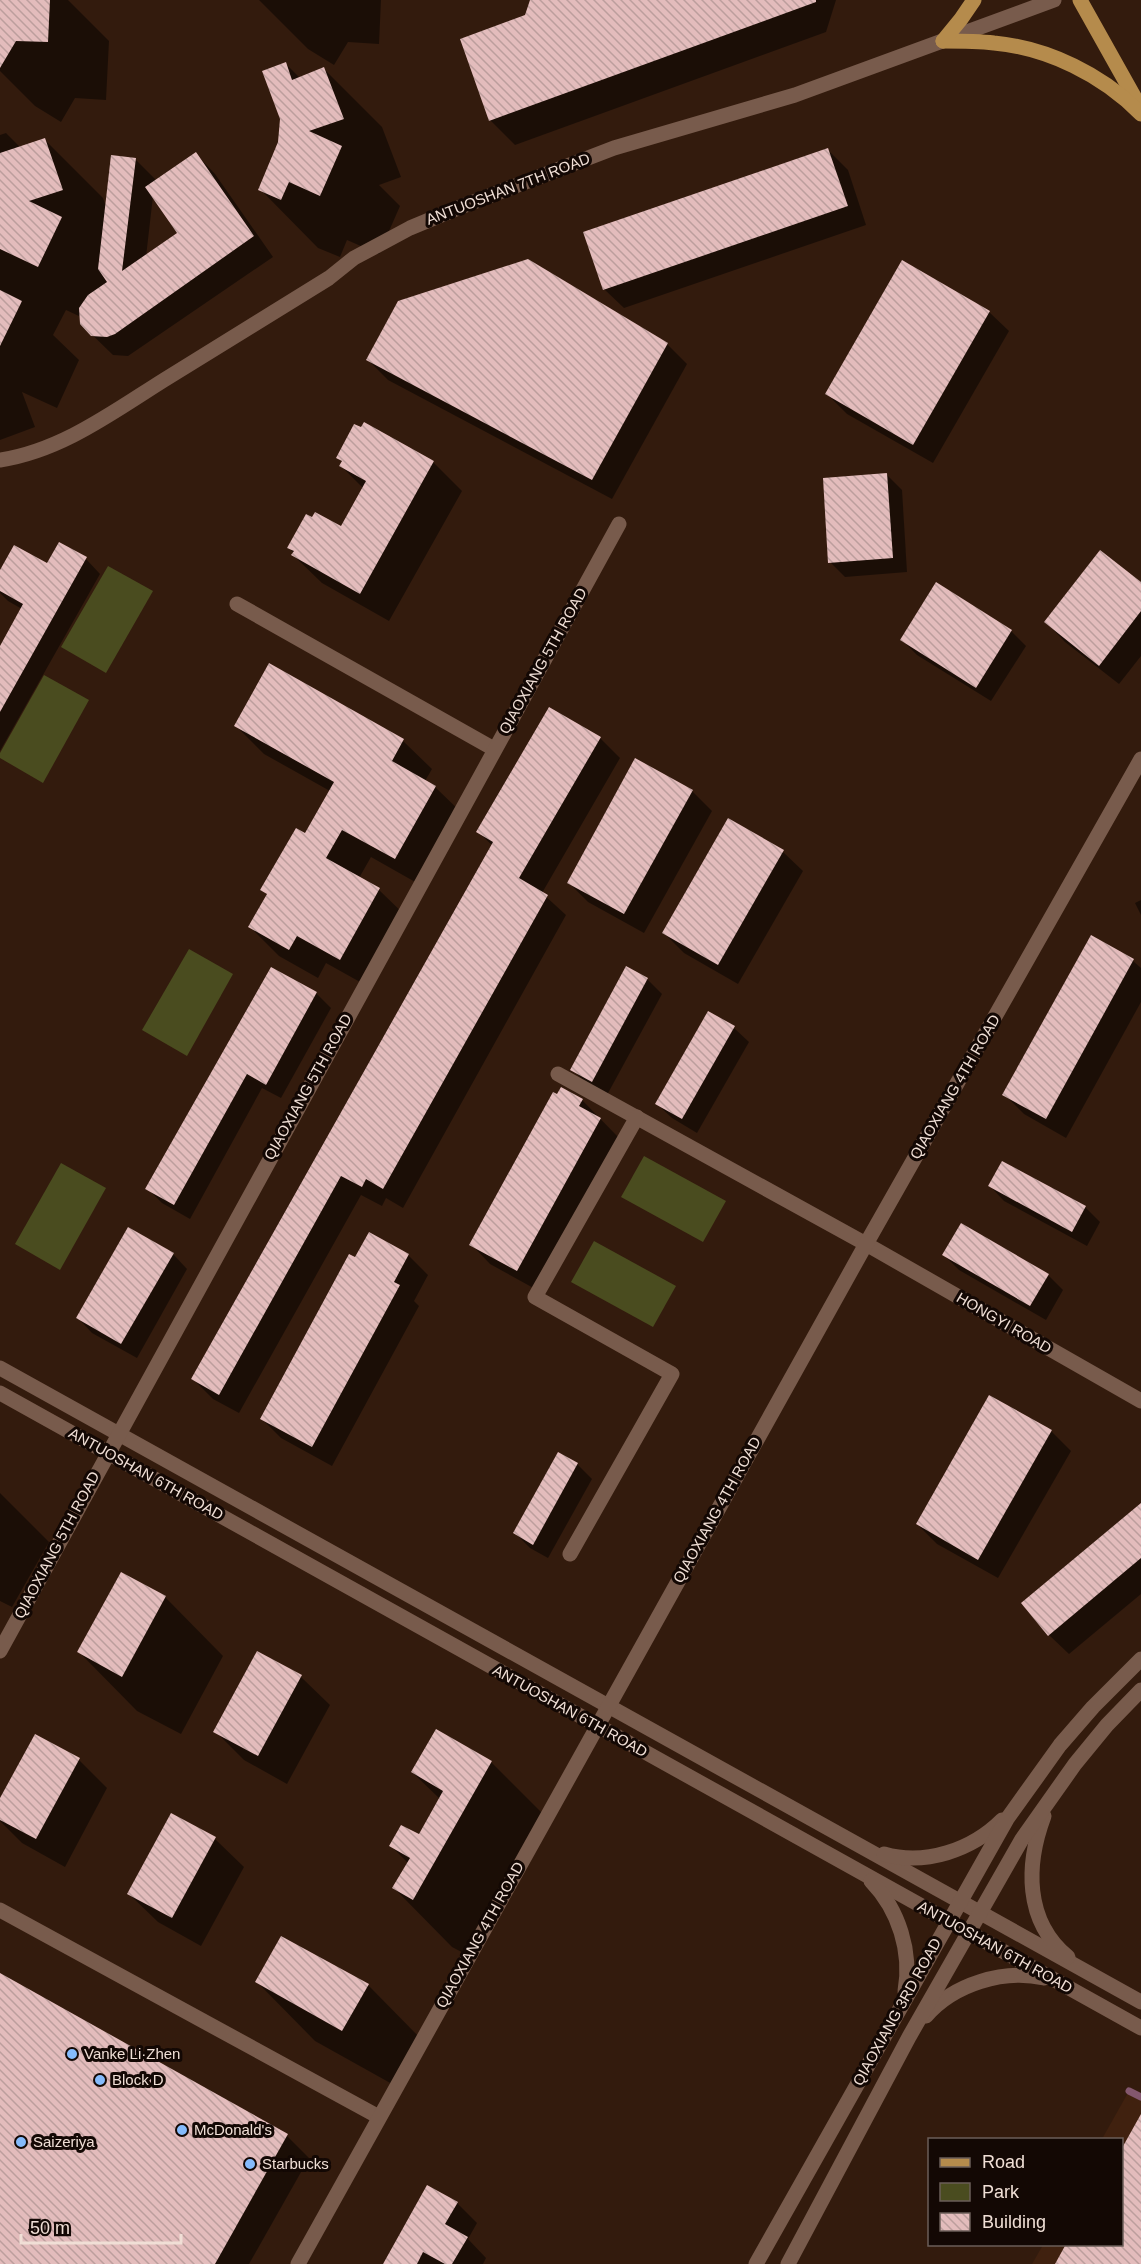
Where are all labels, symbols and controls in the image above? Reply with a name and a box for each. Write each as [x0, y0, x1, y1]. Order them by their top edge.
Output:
street label: ANTUOSHAN 7TH ROAD [423, 149, 592, 228]
street label: QIAOXIANG 5TH ROAD [495, 585, 590, 737]
street label: QIAOXIANG 5TH ROAD [260, 1011, 355, 1163]
street label: QIAOXIANG 4TH ROAD [906, 1011, 1003, 1162]
street label: HONGYI ROAD [954, 1289, 1055, 1357]
street label: ANTUOSHAN 6TH ROAD [66, 1424, 227, 1523]
street label: QIAOXIANG 4TH ROAD [669, 1434, 764, 1586]
street label: QIAOXIANG 5TH ROAD [11, 1468, 103, 1621]
street label: ANTUOSHAN 6TH ROAD [490, 1661, 651, 1760]
street label: QIAOXIANG 4TH ROAD [432, 1859, 527, 2011]
street label: ANTUOSHAN 6TH ROAD [915, 1897, 1076, 1996]
street label: QIAOXIANG 3RD ROAD [849, 1935, 944, 2088]
place label: Vanke Li·Zhen [84, 2045, 180, 2062]
marker: Vanke Li·Zhen [65, 2047, 79, 2061]
place label: Block D [112, 2071, 164, 2088]
marker: Block D [93, 2073, 107, 2087]
place label: McDonald's [194, 2121, 272, 2138]
marker: McDonald's [175, 2123, 189, 2137]
place label: Saizeriya [33, 2133, 95, 2150]
marker: Saizeriya [14, 2135, 28, 2149]
legend [928, 2138, 1123, 2246]
text: Road [982, 2152, 1025, 2172]
place label: Starbucks [262, 2155, 329, 2172]
marker: Starbucks [243, 2157, 257, 2171]
text: Park [982, 2182, 1020, 2202]
scale bar [21, 2207, 182, 2245]
text: Building [982, 2212, 1046, 2232]
text: 50 m [30, 2218, 70, 2238]

